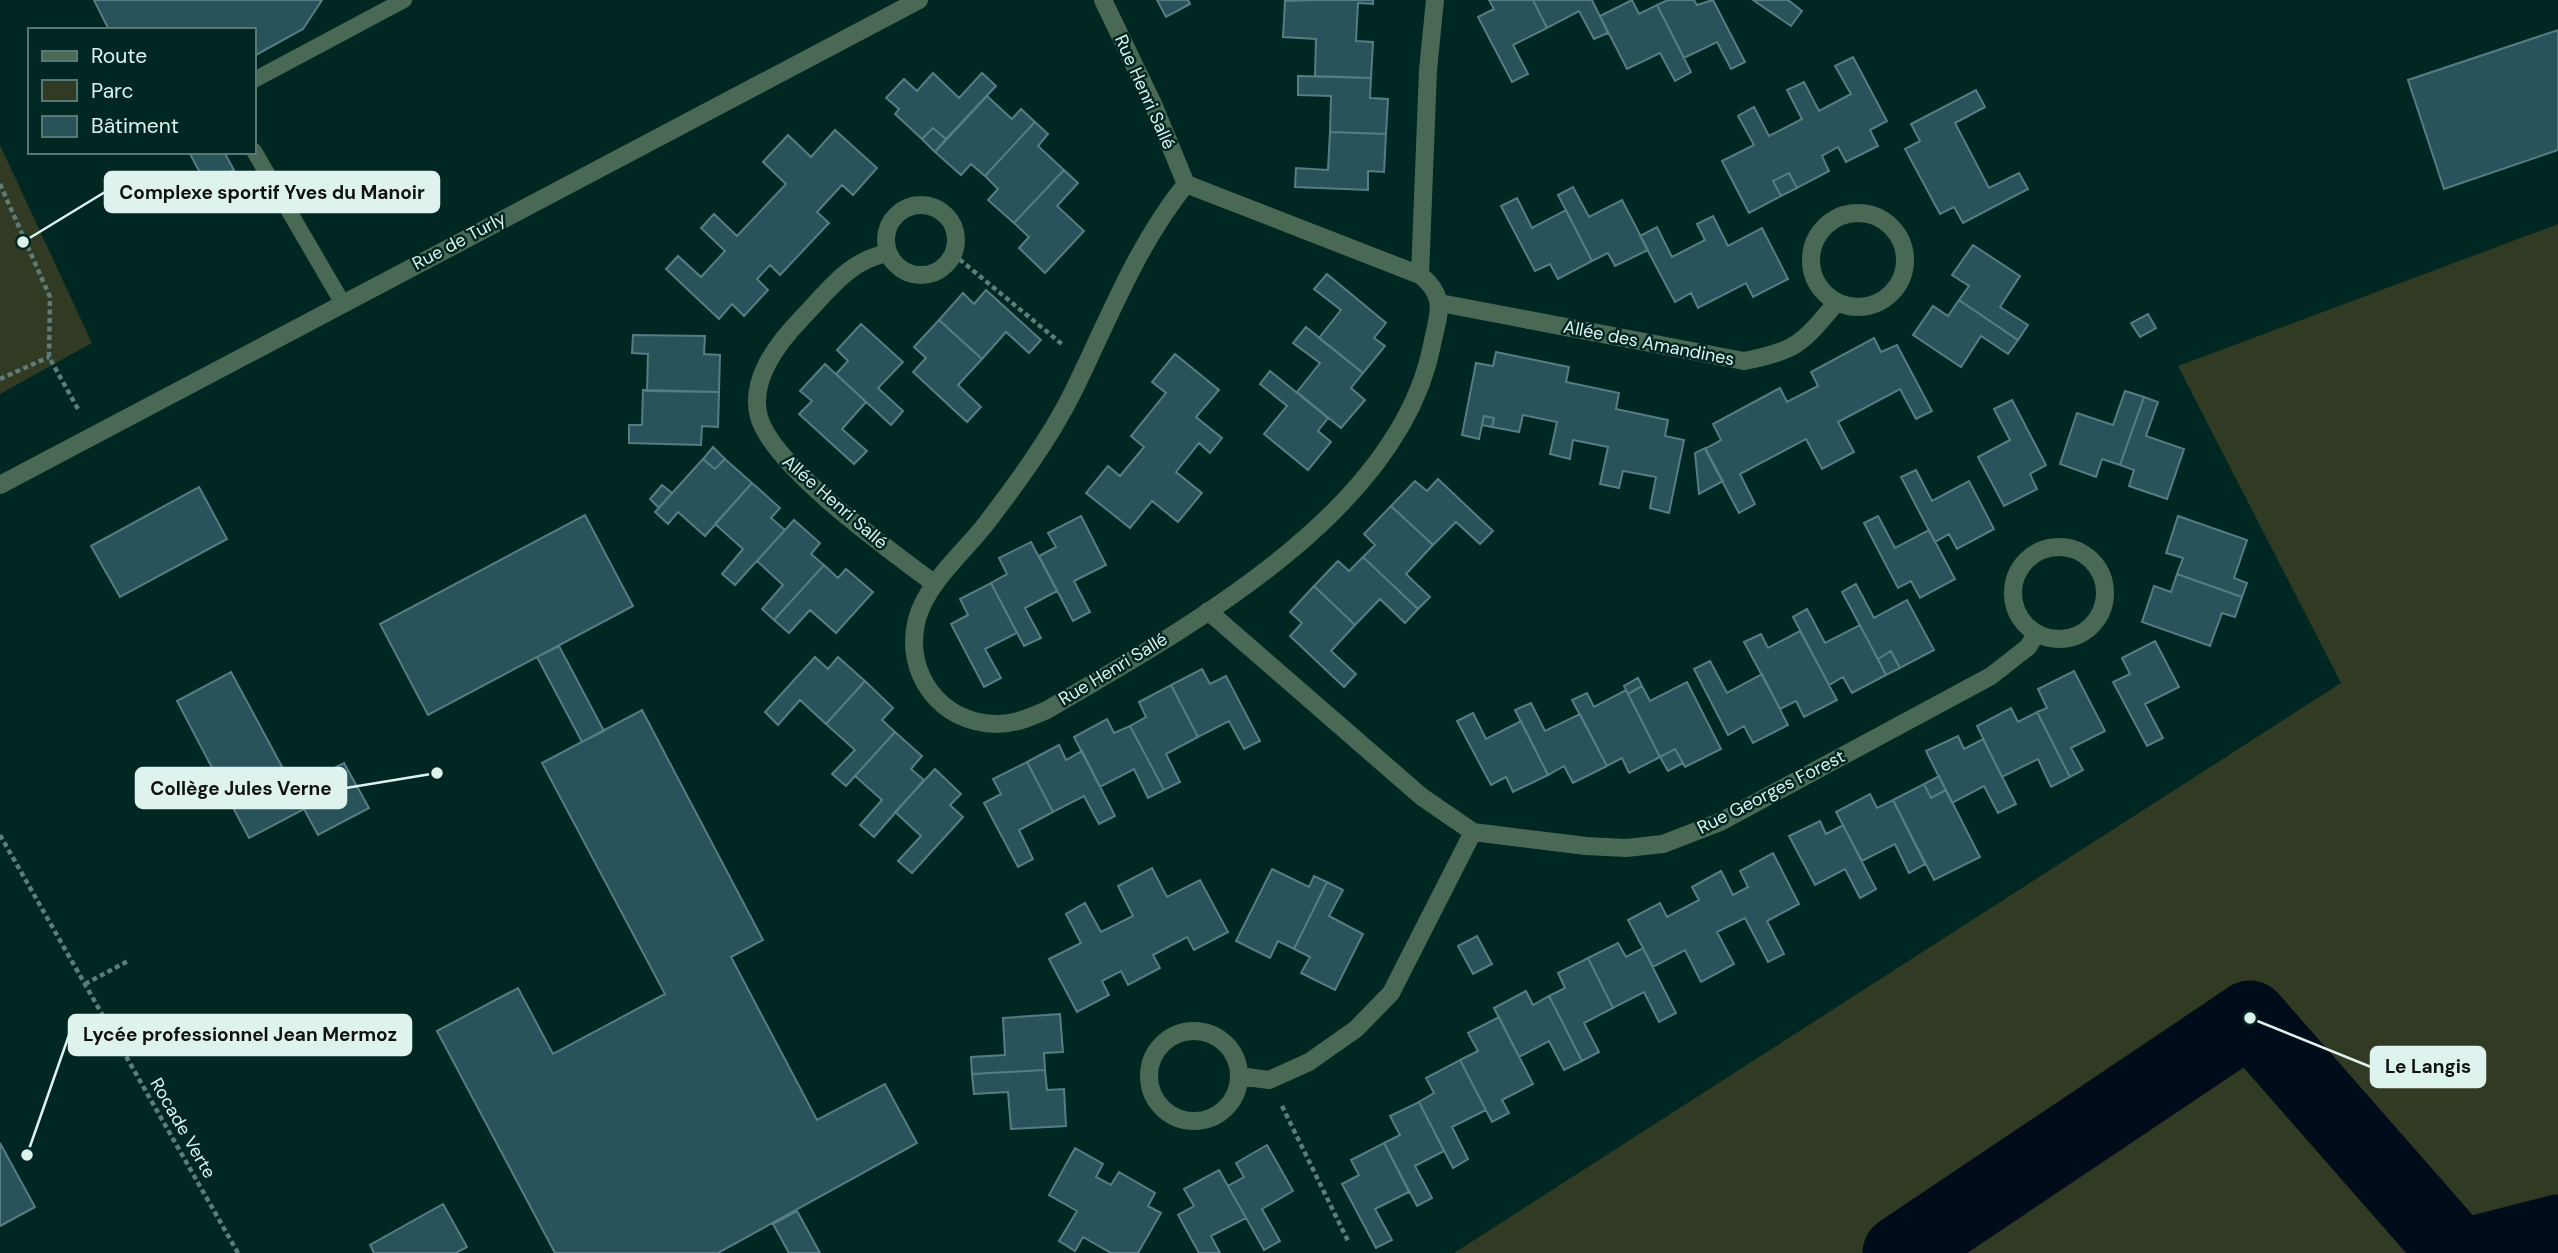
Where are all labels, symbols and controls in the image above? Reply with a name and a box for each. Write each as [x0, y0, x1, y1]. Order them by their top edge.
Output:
legend [28, 28, 256, 154]
street label: Rue Henri Sallé [1109, 31, 1181, 153]
text: Route [91, 42, 147, 70]
text: Parc [91, 77, 134, 105]
text: Bâtiment [91, 112, 179, 140]
callout: Complexe sportif Yves du Manoir [105, 172, 439, 212]
text: Complexe sportif Yves du Manoir [119, 180, 425, 205]
street label: Rue de Turly [408, 206, 510, 276]
street label: Allée des Amandines [1561, 315, 1737, 371]
street label: Allée Henri Sallé [777, 450, 893, 554]
street label: Rue Henri Sallé [1054, 627, 1172, 711]
street label: Rue Georges Forest [1693, 744, 1849, 840]
callout: Collège Jules Verne [136, 768, 346, 808]
text: Collège Jules Verne [150, 776, 332, 801]
callout: Lycée professionnel Jean Mermoz [69, 1015, 411, 1055]
text: Lycée professionnel Jean Mermoz [83, 1022, 397, 1047]
callout: Le Langis [2371, 1047, 2485, 1087]
text: Le Langis [2385, 1054, 2471, 1079]
street label: Rocade Verte [145, 1074, 221, 1182]

